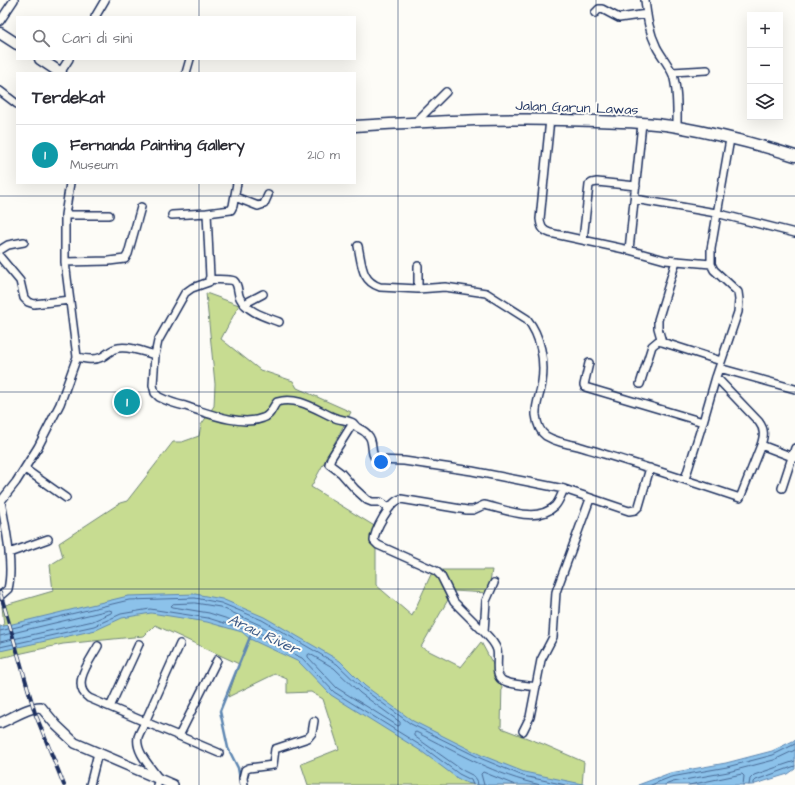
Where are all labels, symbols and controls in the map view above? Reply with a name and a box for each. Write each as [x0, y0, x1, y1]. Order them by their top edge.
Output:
map controls [747, 12, 783, 120]
button: + [747, 12, 783, 48]
search box [16, 16, 356, 60]
icon: search [30, 27, 52, 49]
text: Cari di sini [62, 28, 132, 49]
button: − [747, 48, 783, 84]
button: layers [747, 84, 783, 120]
text: Terdekat [32, 86, 105, 110]
street label: Jalan Garun Lawas [515, 96, 639, 120]
text: Fernanda Painting Gallery [70, 135, 245, 156]
text: 1 [44, 146, 46, 164]
text: 210 m [307, 146, 340, 164]
text: Museum [70, 156, 118, 174]
pin: 1 [114, 387, 140, 417]
your location [371, 452, 391, 472]
water label: Arau River [225, 609, 304, 661]

